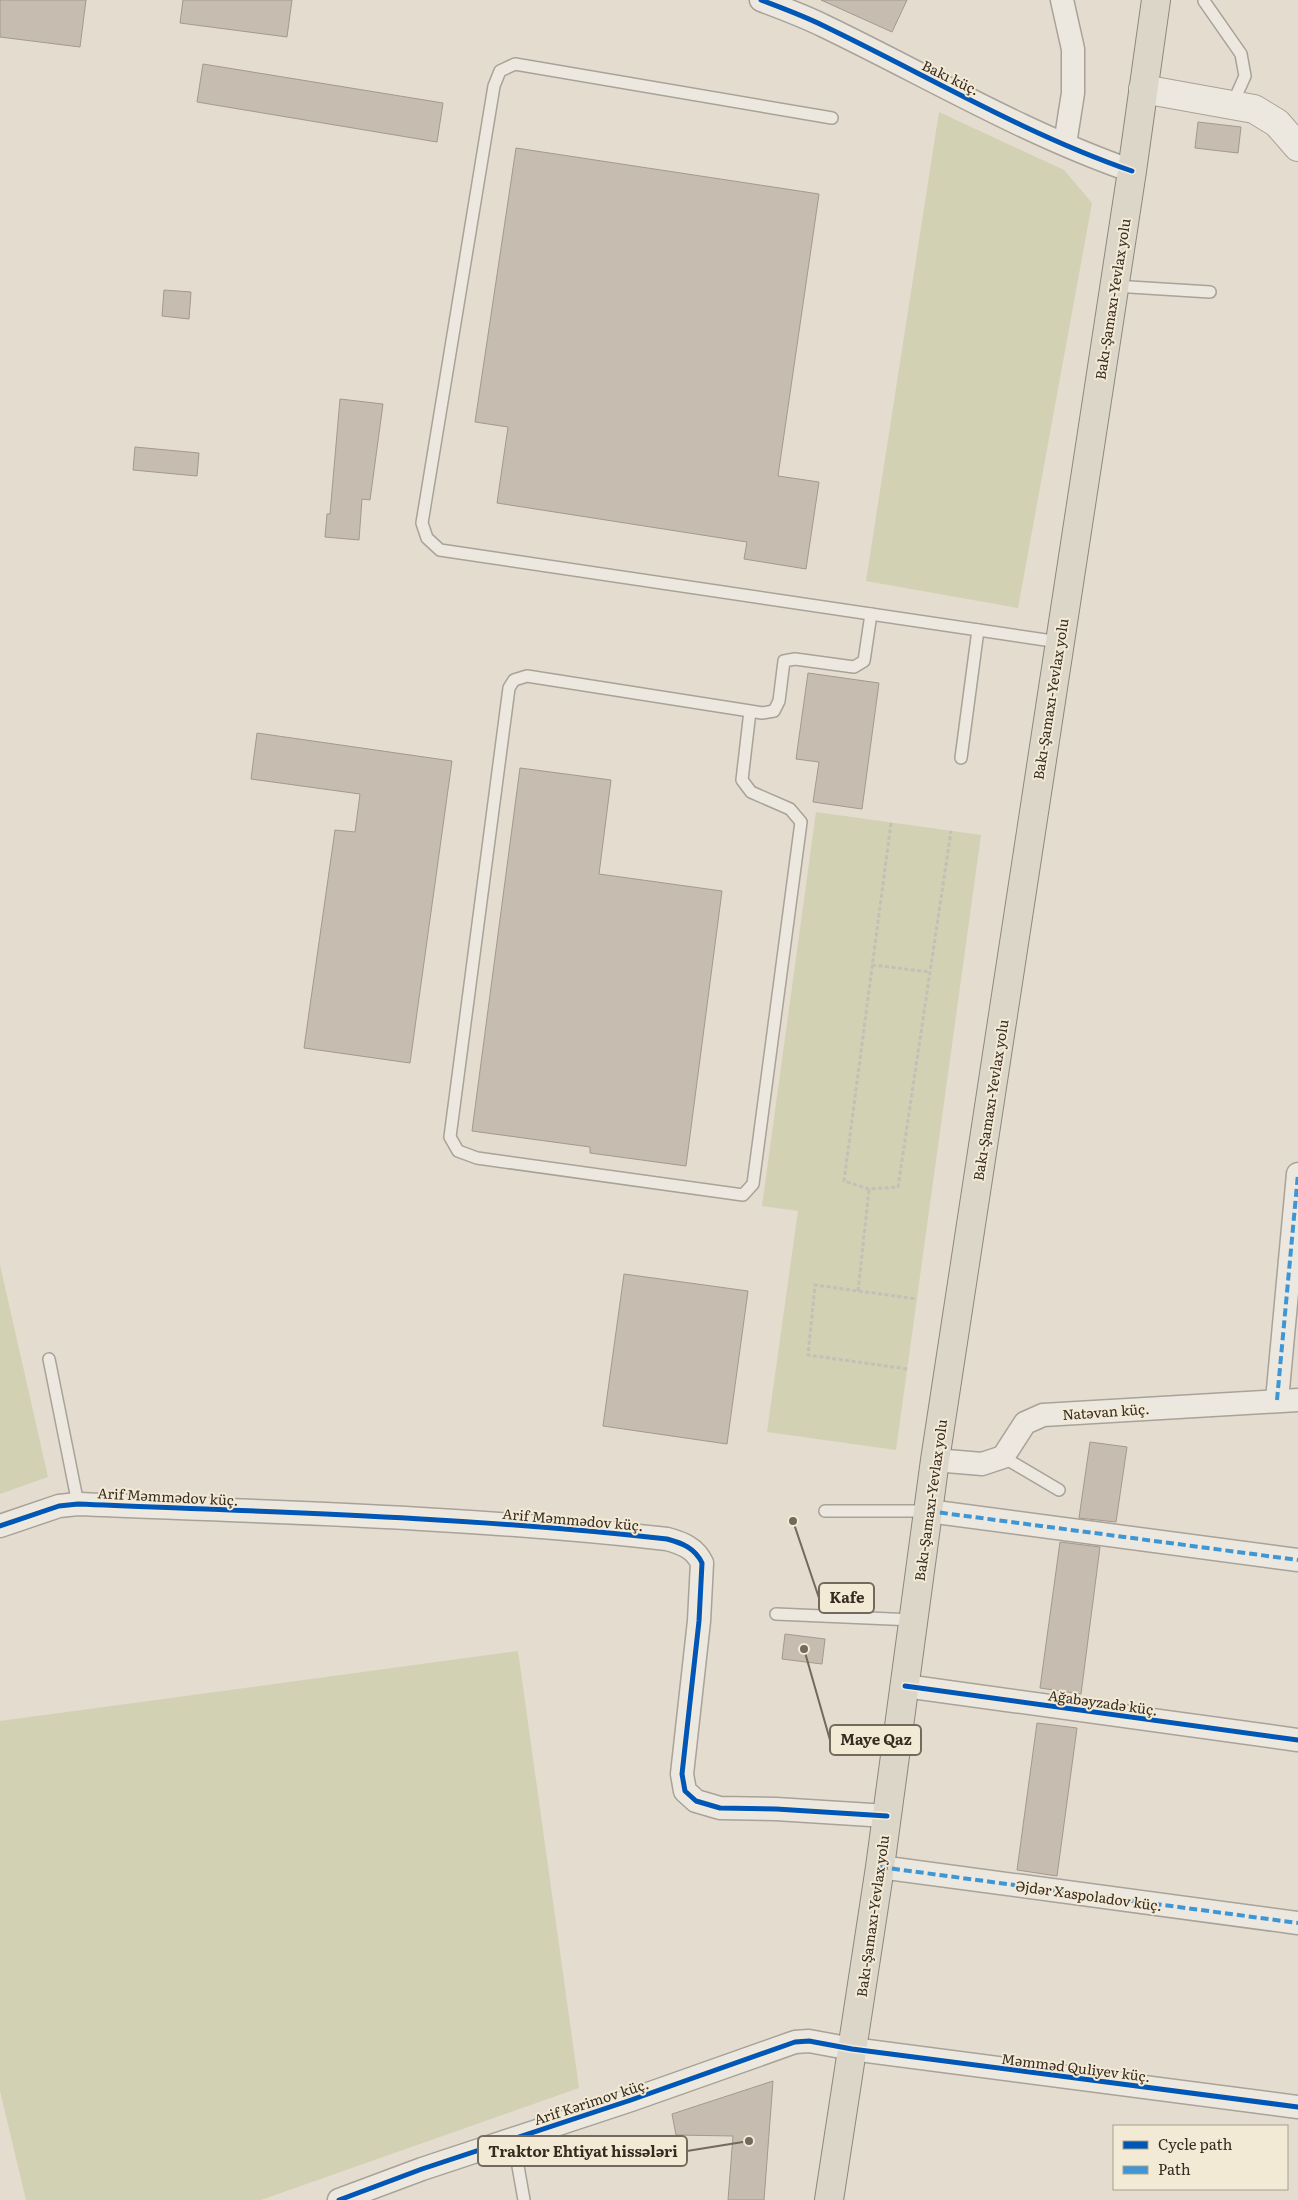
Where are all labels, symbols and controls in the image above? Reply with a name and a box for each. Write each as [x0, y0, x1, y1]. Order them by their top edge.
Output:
street label: Bakı küç. [919, 55, 983, 99]
street label: Bakı-Şamaxı-Yevlax yolu [1089, 217, 1135, 381]
street label: Bakı-Şamaxı-Yevlax yolu [1027, 617, 1073, 781]
street label: Bakı-Şamaxı-Yevlax yolu [967, 1018, 1013, 1182]
street label: Natəvan küç. [1062, 1398, 1150, 1424]
street label: Bakı-Şamaxı-Yevlax yolu [909, 1418, 951, 1582]
street label: Arif Məmmədov küç. [97, 1482, 239, 1510]
street label: Arif Məmmədov küç. [502, 1503, 644, 1535]
callout: Kafe [819, 1583, 874, 1613]
text: Kafe [829, 1585, 865, 1608]
street label: Ağabəyzadə küç. [1047, 1684, 1159, 1720]
callout: Maye Qaz [830, 1725, 921, 1755]
text: Maye Qaz [840, 1727, 912, 1750]
street label: Bakı-Şamaxı-Yevlax yolu [851, 1834, 893, 1998]
street label: Əjdər Xaspoladov küç. [1014, 1875, 1164, 1915]
street label: Məmməd Quliyev küç. [1000, 2048, 1152, 2086]
street label: Arif Kərimov küç. [531, 2073, 651, 2129]
legend [1113, 2125, 1288, 2190]
text: Cycle path [1158, 2132, 1233, 2155]
callout: Traktor Ehtiyat hissələri [478, 2136, 687, 2166]
text: Traktor Ehtiyat hissələri [488, 2139, 678, 2162]
text: Path [1158, 2157, 1191, 2180]

